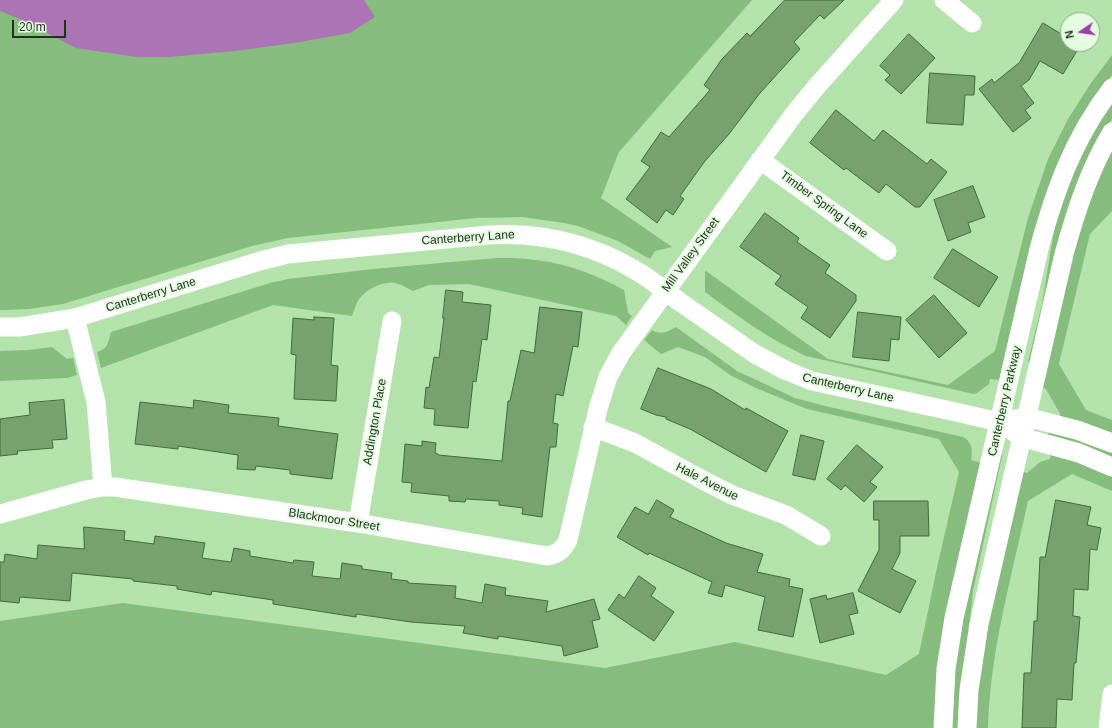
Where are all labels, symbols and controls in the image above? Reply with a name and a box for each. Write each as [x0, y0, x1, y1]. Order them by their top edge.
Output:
scale bar [14, 12, 68, 38]
north arrow [1060, 12, 1100, 52]
text: 20 m [19, 20, 46, 34]
text: N [1063, 29, 1076, 40]
street label: Timber Spring Lane [777, 168, 871, 242]
street label: Mill Valley Street [659, 215, 723, 295]
street label: Canterberry Lane [421, 228, 515, 248]
street label: Canterberry Lane [104, 274, 198, 316]
street label: Canterberry Parkway [985, 344, 1025, 458]
street label: Canterberry Lane [801, 370, 895, 406]
street label: Addington Place [360, 378, 390, 466]
street label: Hale Avenue [673, 460, 741, 504]
street label: Blackmoor Street [287, 506, 381, 534]

